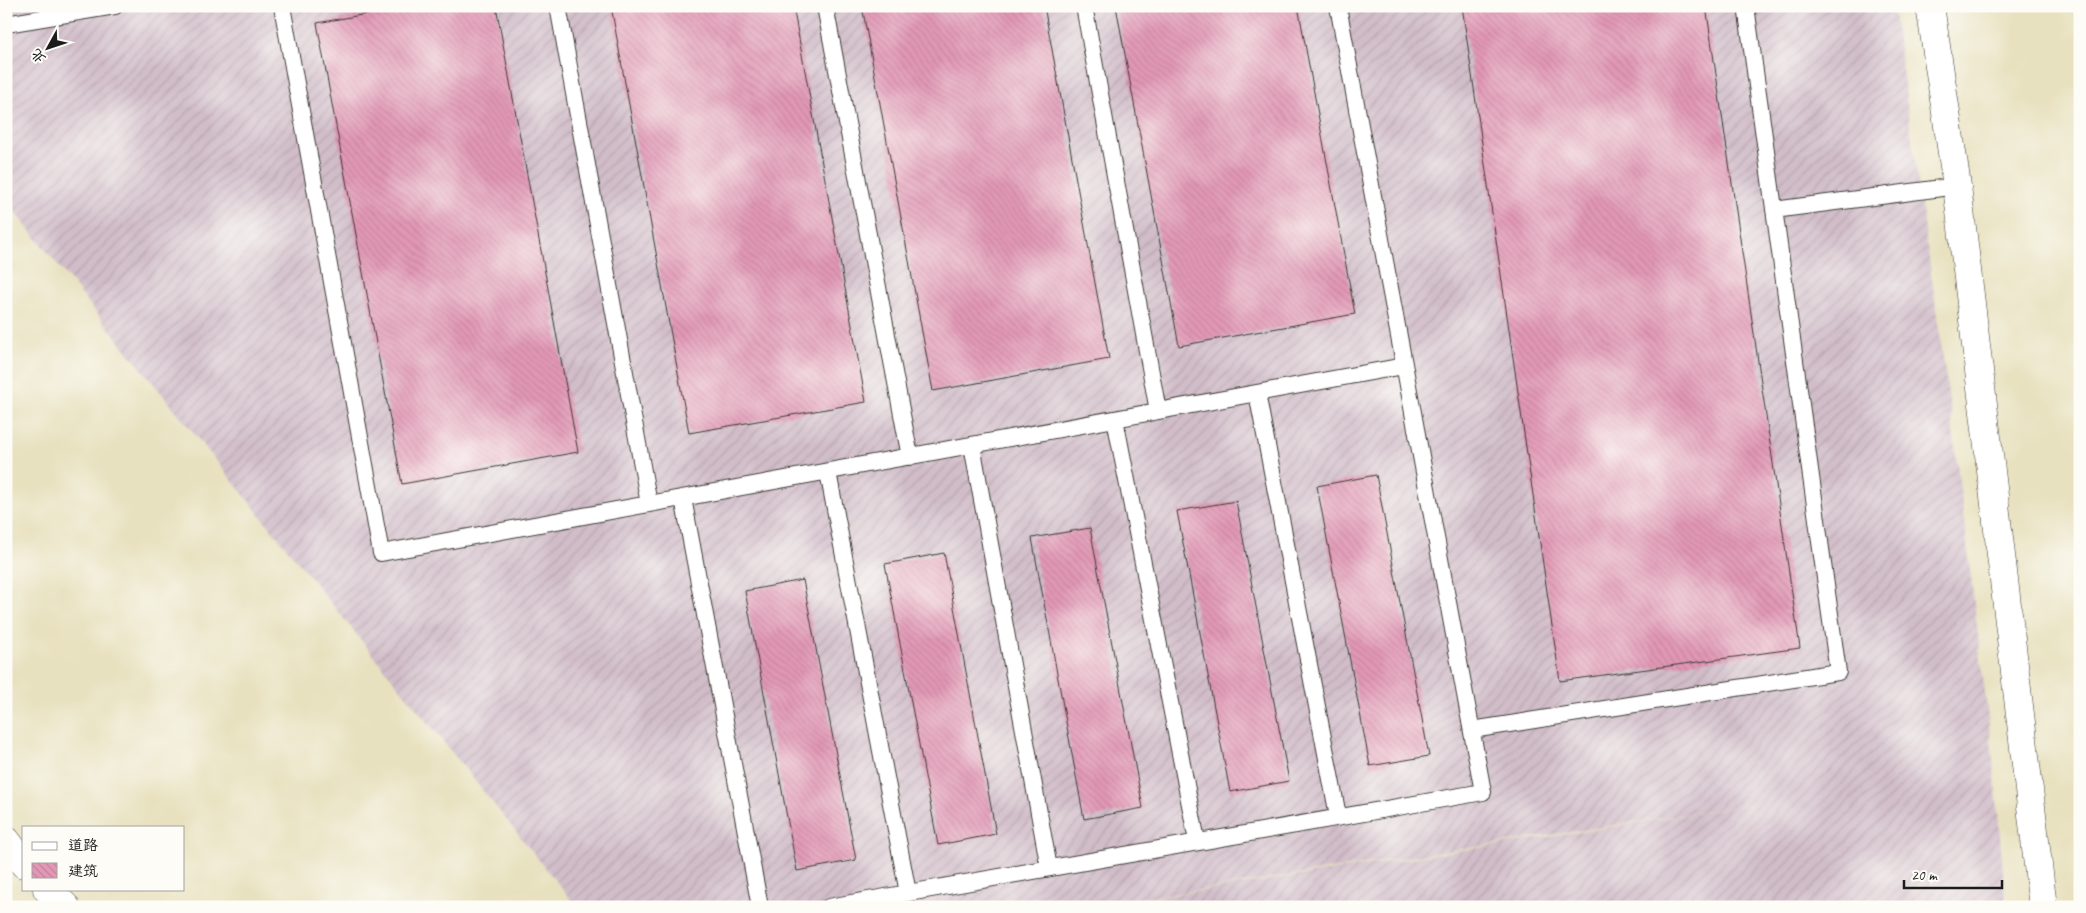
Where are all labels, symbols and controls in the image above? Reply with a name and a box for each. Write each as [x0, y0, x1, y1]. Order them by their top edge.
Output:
north arrow [22, 22, 72, 72]
text: 北 [27, 45, 49, 67]
legend [22, 826, 185, 890]
text: 道路 [68, 836, 98, 855]
scale bar [1904, 858, 2001, 890]
text: 建筑 [68, 862, 98, 881]
text: 20 m [1911, 866, 1938, 885]

